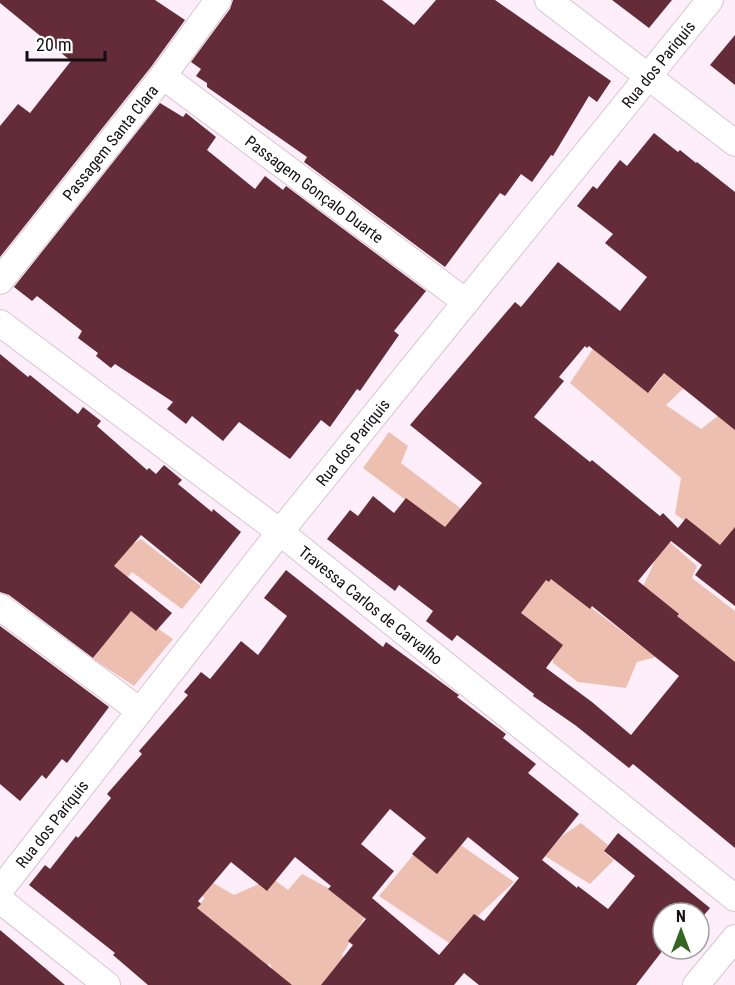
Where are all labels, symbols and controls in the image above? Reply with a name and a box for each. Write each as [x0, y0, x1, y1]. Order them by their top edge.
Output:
street label: Rua dos Pariquis [617, 17, 699, 111]
scale bar [27, 24, 105, 62]
text: 20 m [36, 34, 71, 55]
street label: Passagem Santa Clara [58, 81, 162, 204]
street label: Passagem Gonçalo Duarte [242, 131, 387, 247]
street label: Rua dos Pariquis [312, 395, 393, 489]
street label: Travessa Carlos de Carvalho [295, 542, 447, 669]
street label: Rua dos Pariquis [12, 776, 92, 872]
north arrow [651, 901, 711, 961]
text: N [676, 907, 686, 926]

